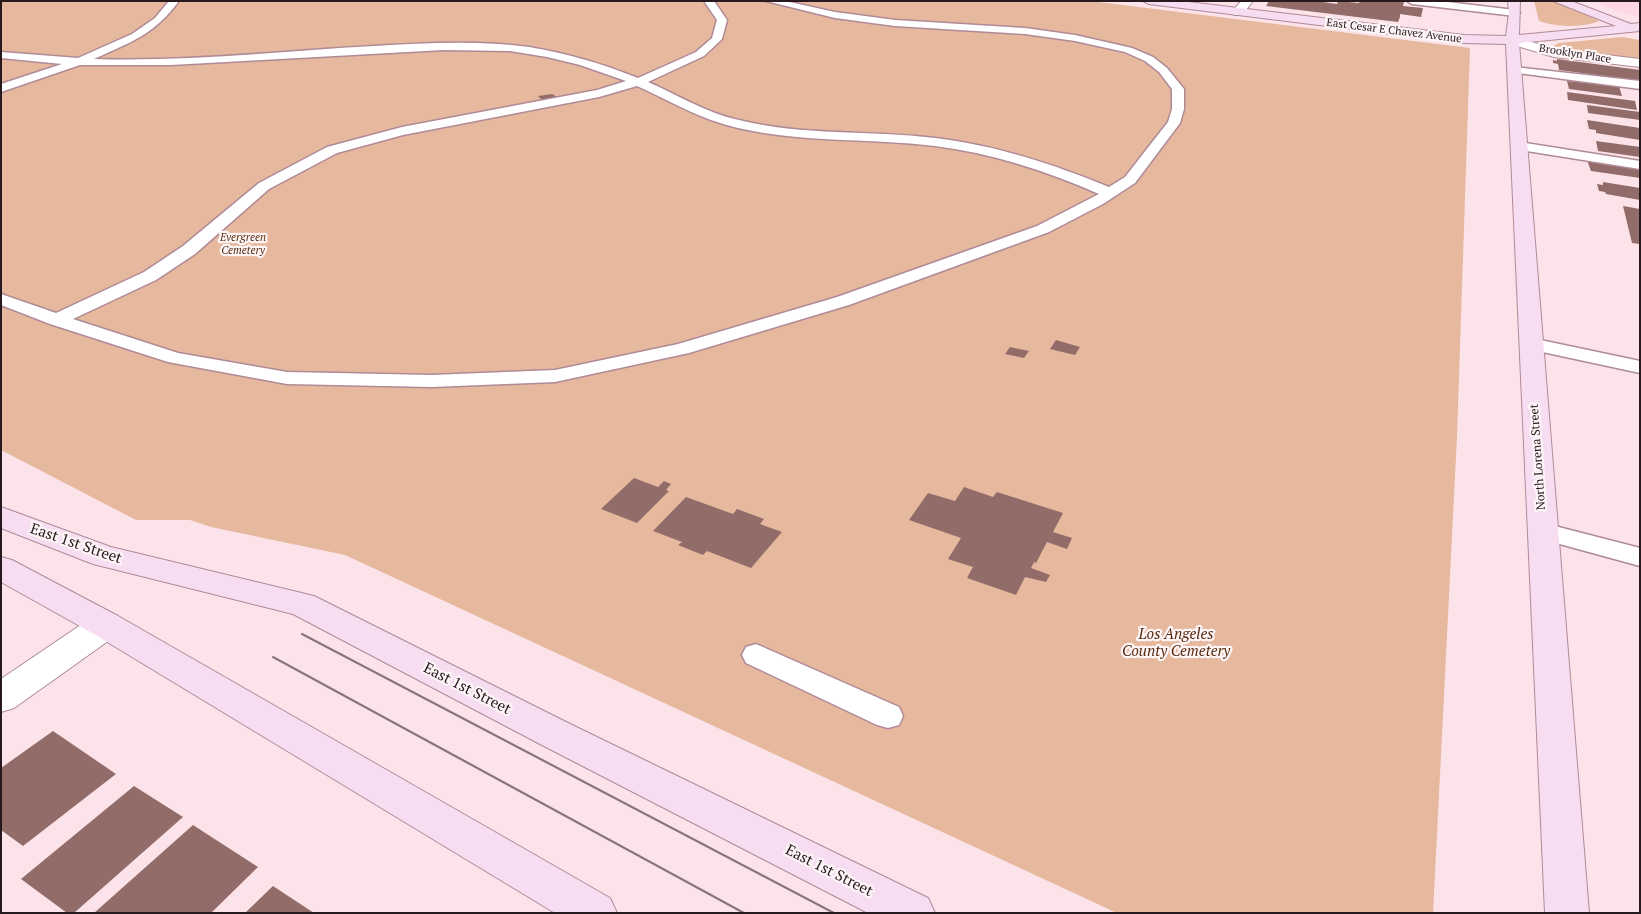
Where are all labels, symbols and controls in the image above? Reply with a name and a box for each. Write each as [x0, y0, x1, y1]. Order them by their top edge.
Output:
street label: East Cesar E Chavez Avenue [1326, 16, 1462, 46]
street label: Brooklyn Place [1538, 42, 1612, 66]
park label: Evergreen Cemetery [220, 231, 266, 257]
street label: North Lorena Street [1527, 403, 1549, 511]
street label: East 1st Street [28, 520, 124, 568]
park label: Los Angeles County Cemetery [1122, 626, 1230, 661]
street label: East 1st Street [420, 659, 514, 719]
street label: East 1st Street [782, 841, 876, 901]

